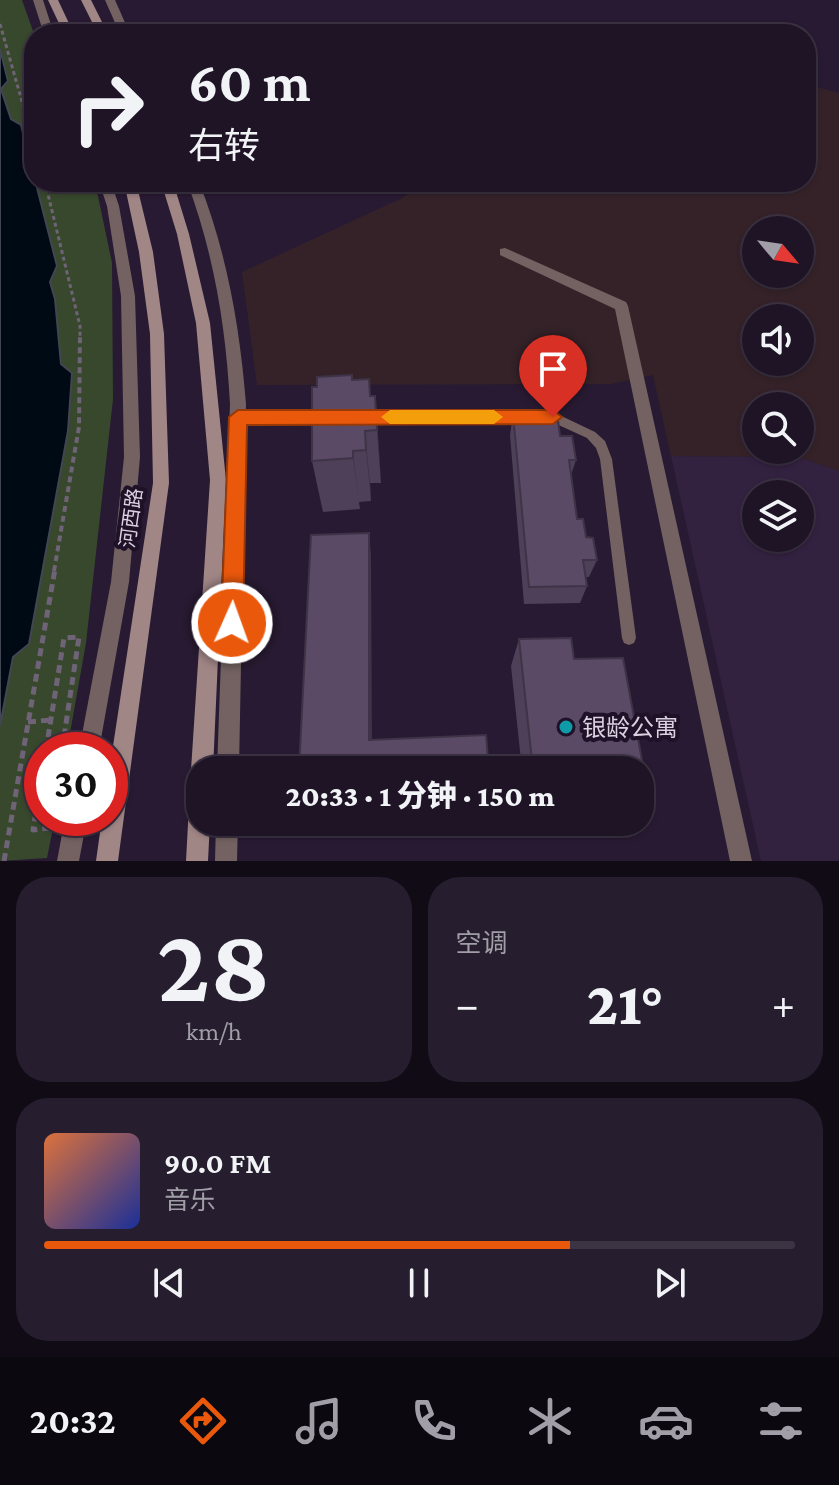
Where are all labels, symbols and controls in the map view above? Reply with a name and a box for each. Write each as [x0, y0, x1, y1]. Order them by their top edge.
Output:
text: 60 m [188, 51, 311, 113]
icon: right [56, 56, 160, 160]
text: 右转 [188, 126, 260, 166]
north arrow [742, 216, 814, 288]
map controls [742, 216, 814, 552]
button: sound [742, 304, 814, 376]
pin [519, 335, 587, 417]
icon: arrive [531, 347, 575, 391]
button: search [742, 392, 814, 464]
button: layers [742, 480, 814, 552]
street label: 河西路 [116, 487, 146, 549]
position arrow [190, 581, 274, 665]
place label: 银龄公寓 [582, 714, 678, 741]
marker: 银龄公寓 [557, 718, 575, 736]
speed limit sign: 30 [24, 732, 128, 836]
text: 20:33 · 1 分钟 · 150 m [285, 779, 555, 812]
text: 28 [157, 907, 271, 1022]
text: 空调 [456, 929, 508, 958]
text: 21° [587, 970, 664, 1037]
text: − [456, 980, 479, 1028]
text: + [772, 980, 795, 1028]
text: km/h [186, 1017, 242, 1046]
text: 90.0 FM [164, 1146, 271, 1179]
text: 音乐 [164, 1186, 216, 1215]
icon: previous [147, 1261, 191, 1305]
icon: pause [397, 1261, 441, 1305]
icon: next [648, 1261, 692, 1305]
icon: directions [175, 1393, 231, 1449]
icon: music [291, 1393, 347, 1449]
icon: phone [406, 1393, 462, 1449]
icon: climate [522, 1393, 578, 1449]
icon: car [638, 1393, 694, 1449]
icon: filters [753, 1393, 809, 1449]
text: 20:32 [30, 1401, 116, 1441]

